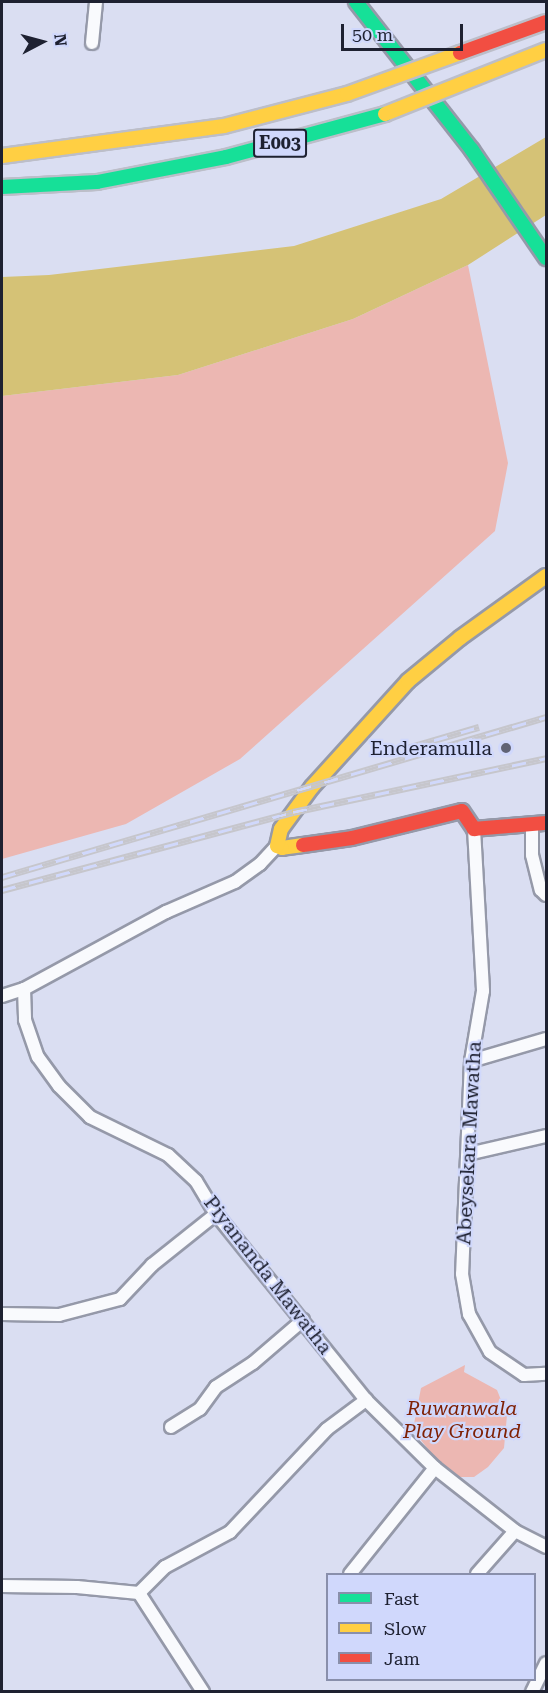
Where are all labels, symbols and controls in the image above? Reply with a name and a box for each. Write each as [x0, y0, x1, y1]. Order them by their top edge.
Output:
north arrow [12, 12, 72, 72]
scale bar [344, 12, 466, 50]
text: 50 m [352, 24, 393, 45]
text: N [50, 33, 70, 47]
road number: E003 [253, 128, 307, 158]
place label: Enderamulla [370, 736, 492, 760]
marker: Enderamulla [497, 739, 515, 757]
street label: Abeysekara Mawatha [452, 1041, 486, 1245]
street label: Piyananda Mawatha [199, 1191, 337, 1359]
park label: Ruwanwala Play Ground [403, 1396, 521, 1443]
legend [326, 1573, 536, 1681]
text: Fast [384, 1588, 419, 1609]
text: Slow [384, 1618, 426, 1639]
text: Jam [384, 1648, 420, 1669]

